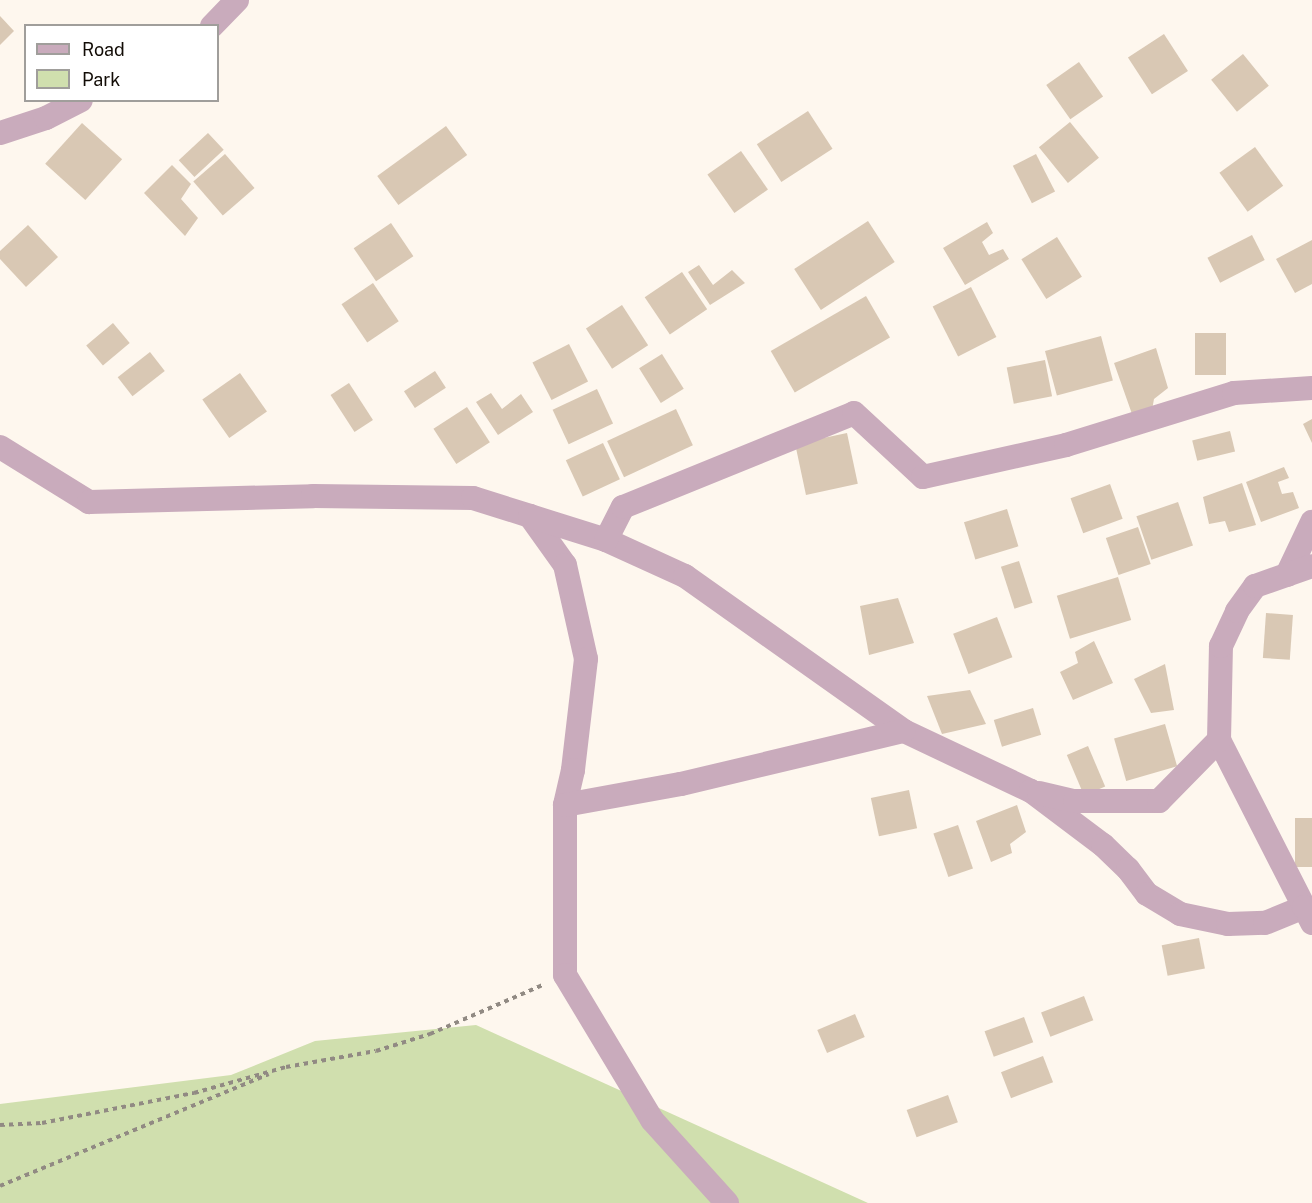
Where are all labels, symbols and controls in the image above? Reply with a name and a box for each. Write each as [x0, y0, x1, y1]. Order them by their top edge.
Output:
legend [24, 24, 219, 102]
text: Road [82, 39, 125, 60]
text: Park [82, 69, 120, 90]

